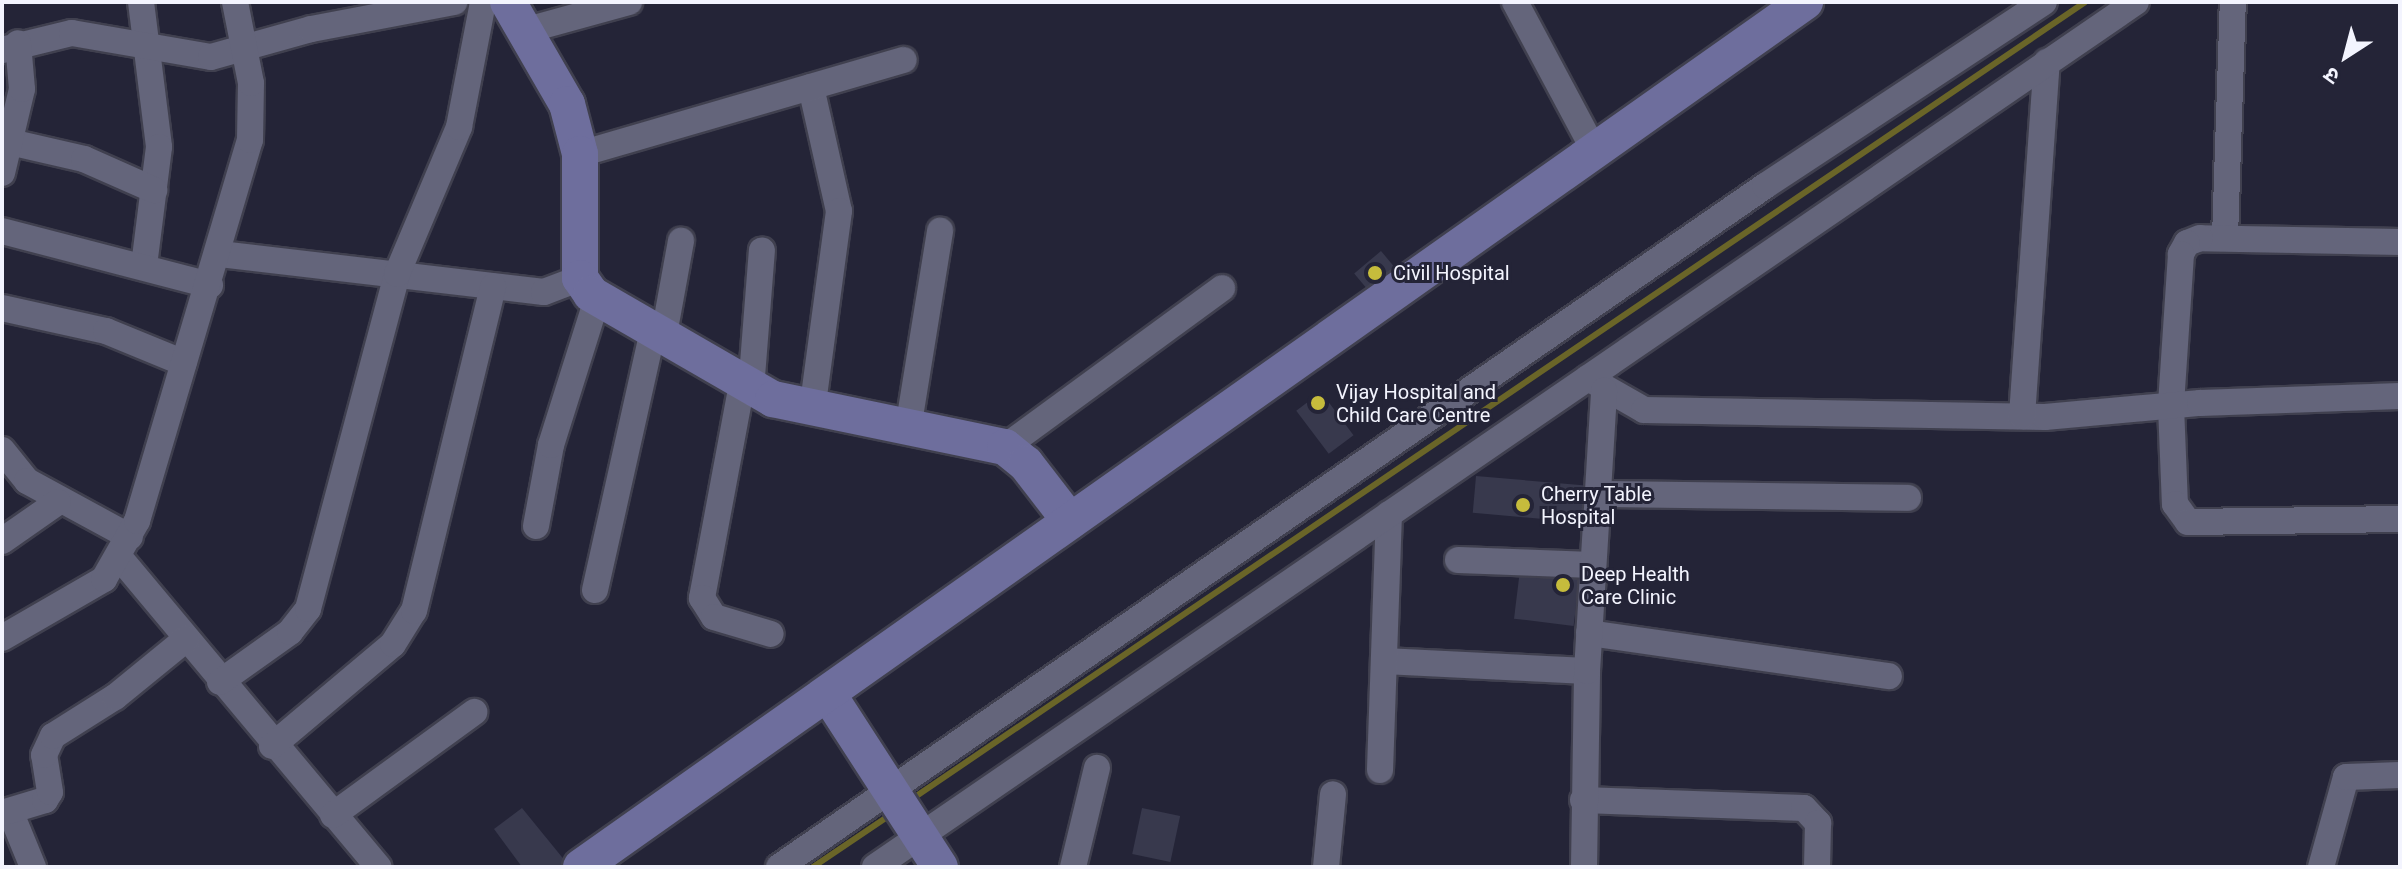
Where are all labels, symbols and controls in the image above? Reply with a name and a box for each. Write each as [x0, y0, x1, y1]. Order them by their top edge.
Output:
north arrow [2306, 16, 2386, 96]
text: उ [2319, 62, 2344, 90]
place label: Civil Hospital [1393, 261, 1510, 285]
marker: Civil Hospital [1364, 262, 1386, 284]
place label: Vijay Hospital and Child Care Centre [1336, 380, 1496, 427]
marker: Vijay Hospital and Child Care Centre [1307, 392, 1329, 414]
place label: Cherry Table Hospital [1541, 482, 1652, 529]
marker: Cherry Table Hospital [1512, 494, 1534, 516]
place label: Deep Health Care Clinic [1581, 562, 1690, 609]
marker: Deep Health Care Clinic [1552, 574, 1574, 596]

